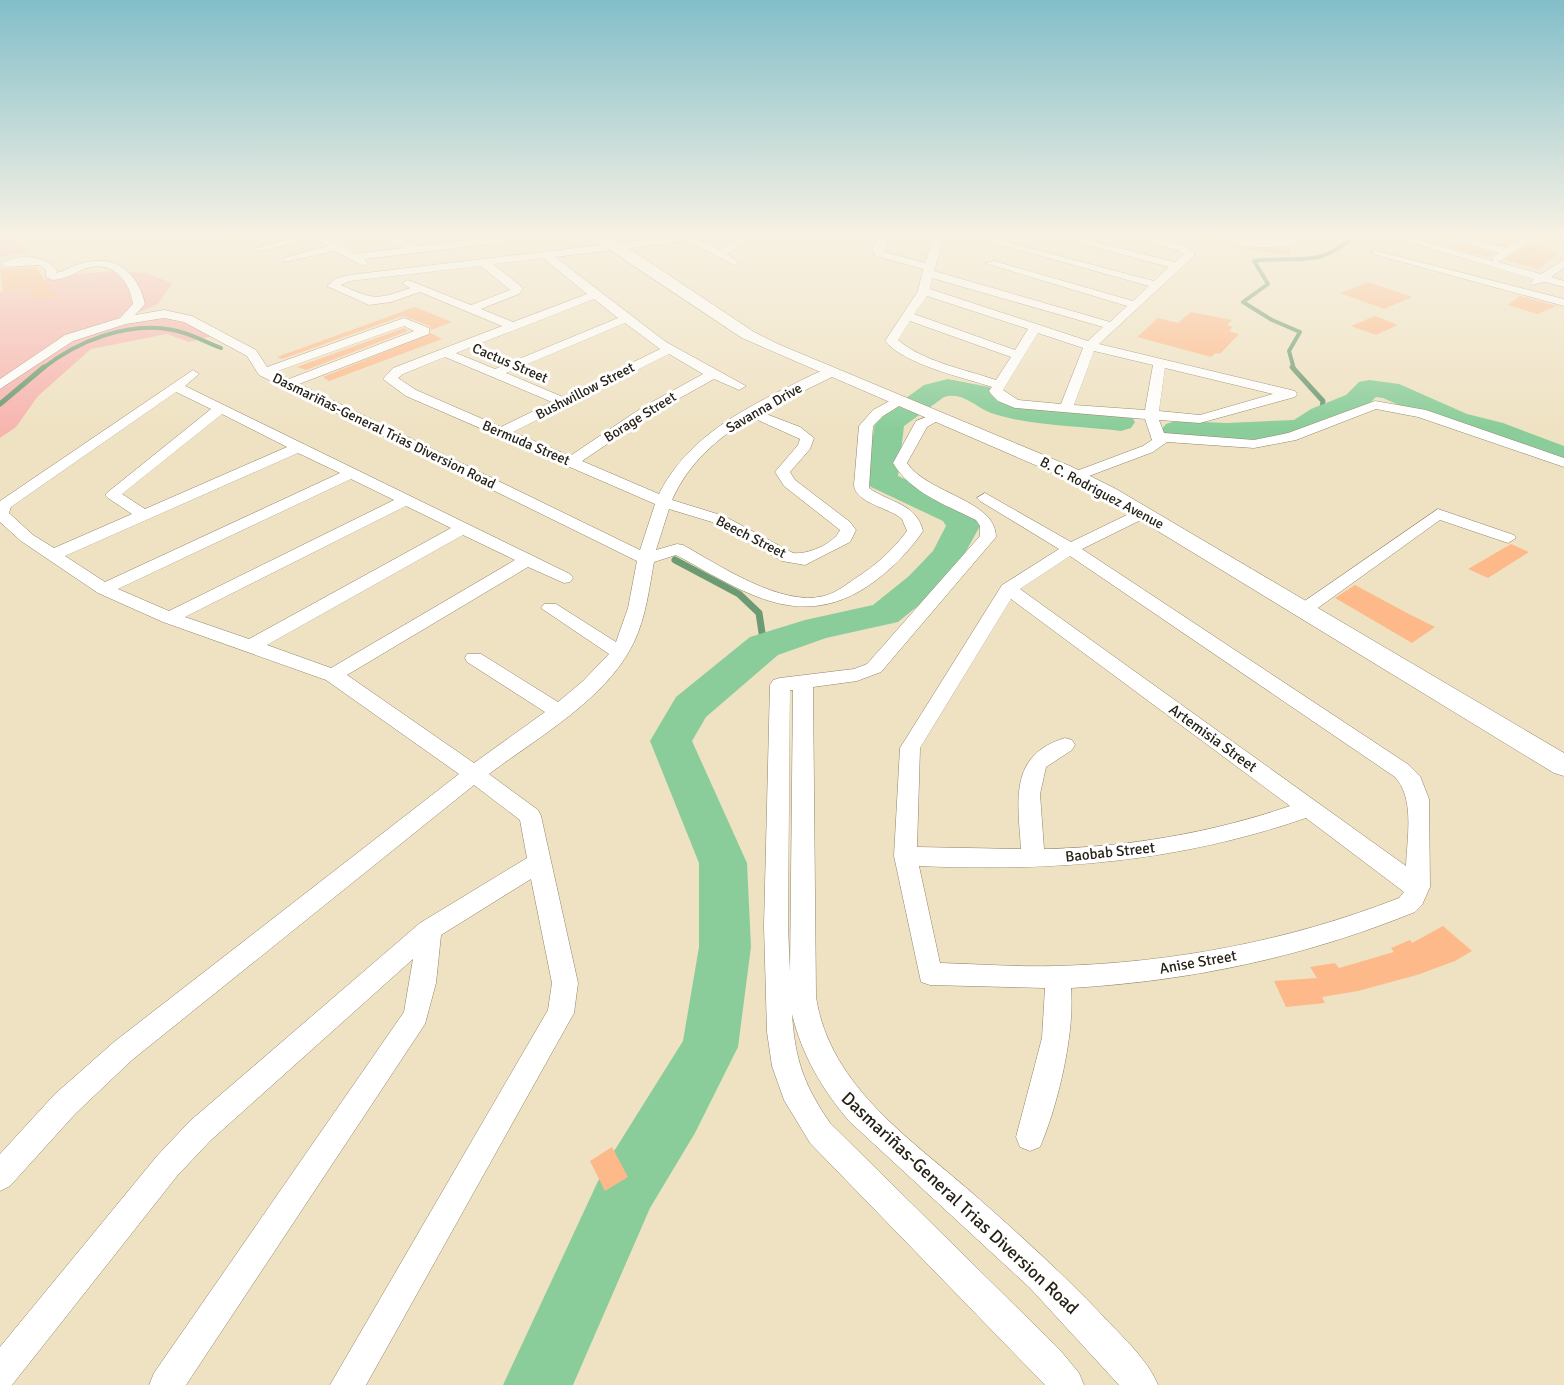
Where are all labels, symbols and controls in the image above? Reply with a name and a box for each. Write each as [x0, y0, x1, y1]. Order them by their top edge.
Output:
street label: Cactus Street [470, 339, 550, 387]
street label: Bushwillow Street [533, 359, 637, 423]
street label: Dasmariñas-General Trias Diversion Road [270, 369, 498, 493]
street label: Savanna Drive [723, 379, 805, 437]
street label: Borage Street [601, 388, 679, 446]
street label: Bermuda Street [480, 417, 572, 469]
street label: B. C. Rodriguez Avenue [1037, 453, 1167, 533]
street label: Beech Street [713, 512, 789, 562]
street label: Artemisia Street [1166, 700, 1260, 776]
street label: Baobab Street [1064, 838, 1156, 866]
street label: Anise Street [1158, 946, 1238, 978]
street label: Dasmariñas-General Trias Diversion Road [837, 1087, 1083, 1319]

